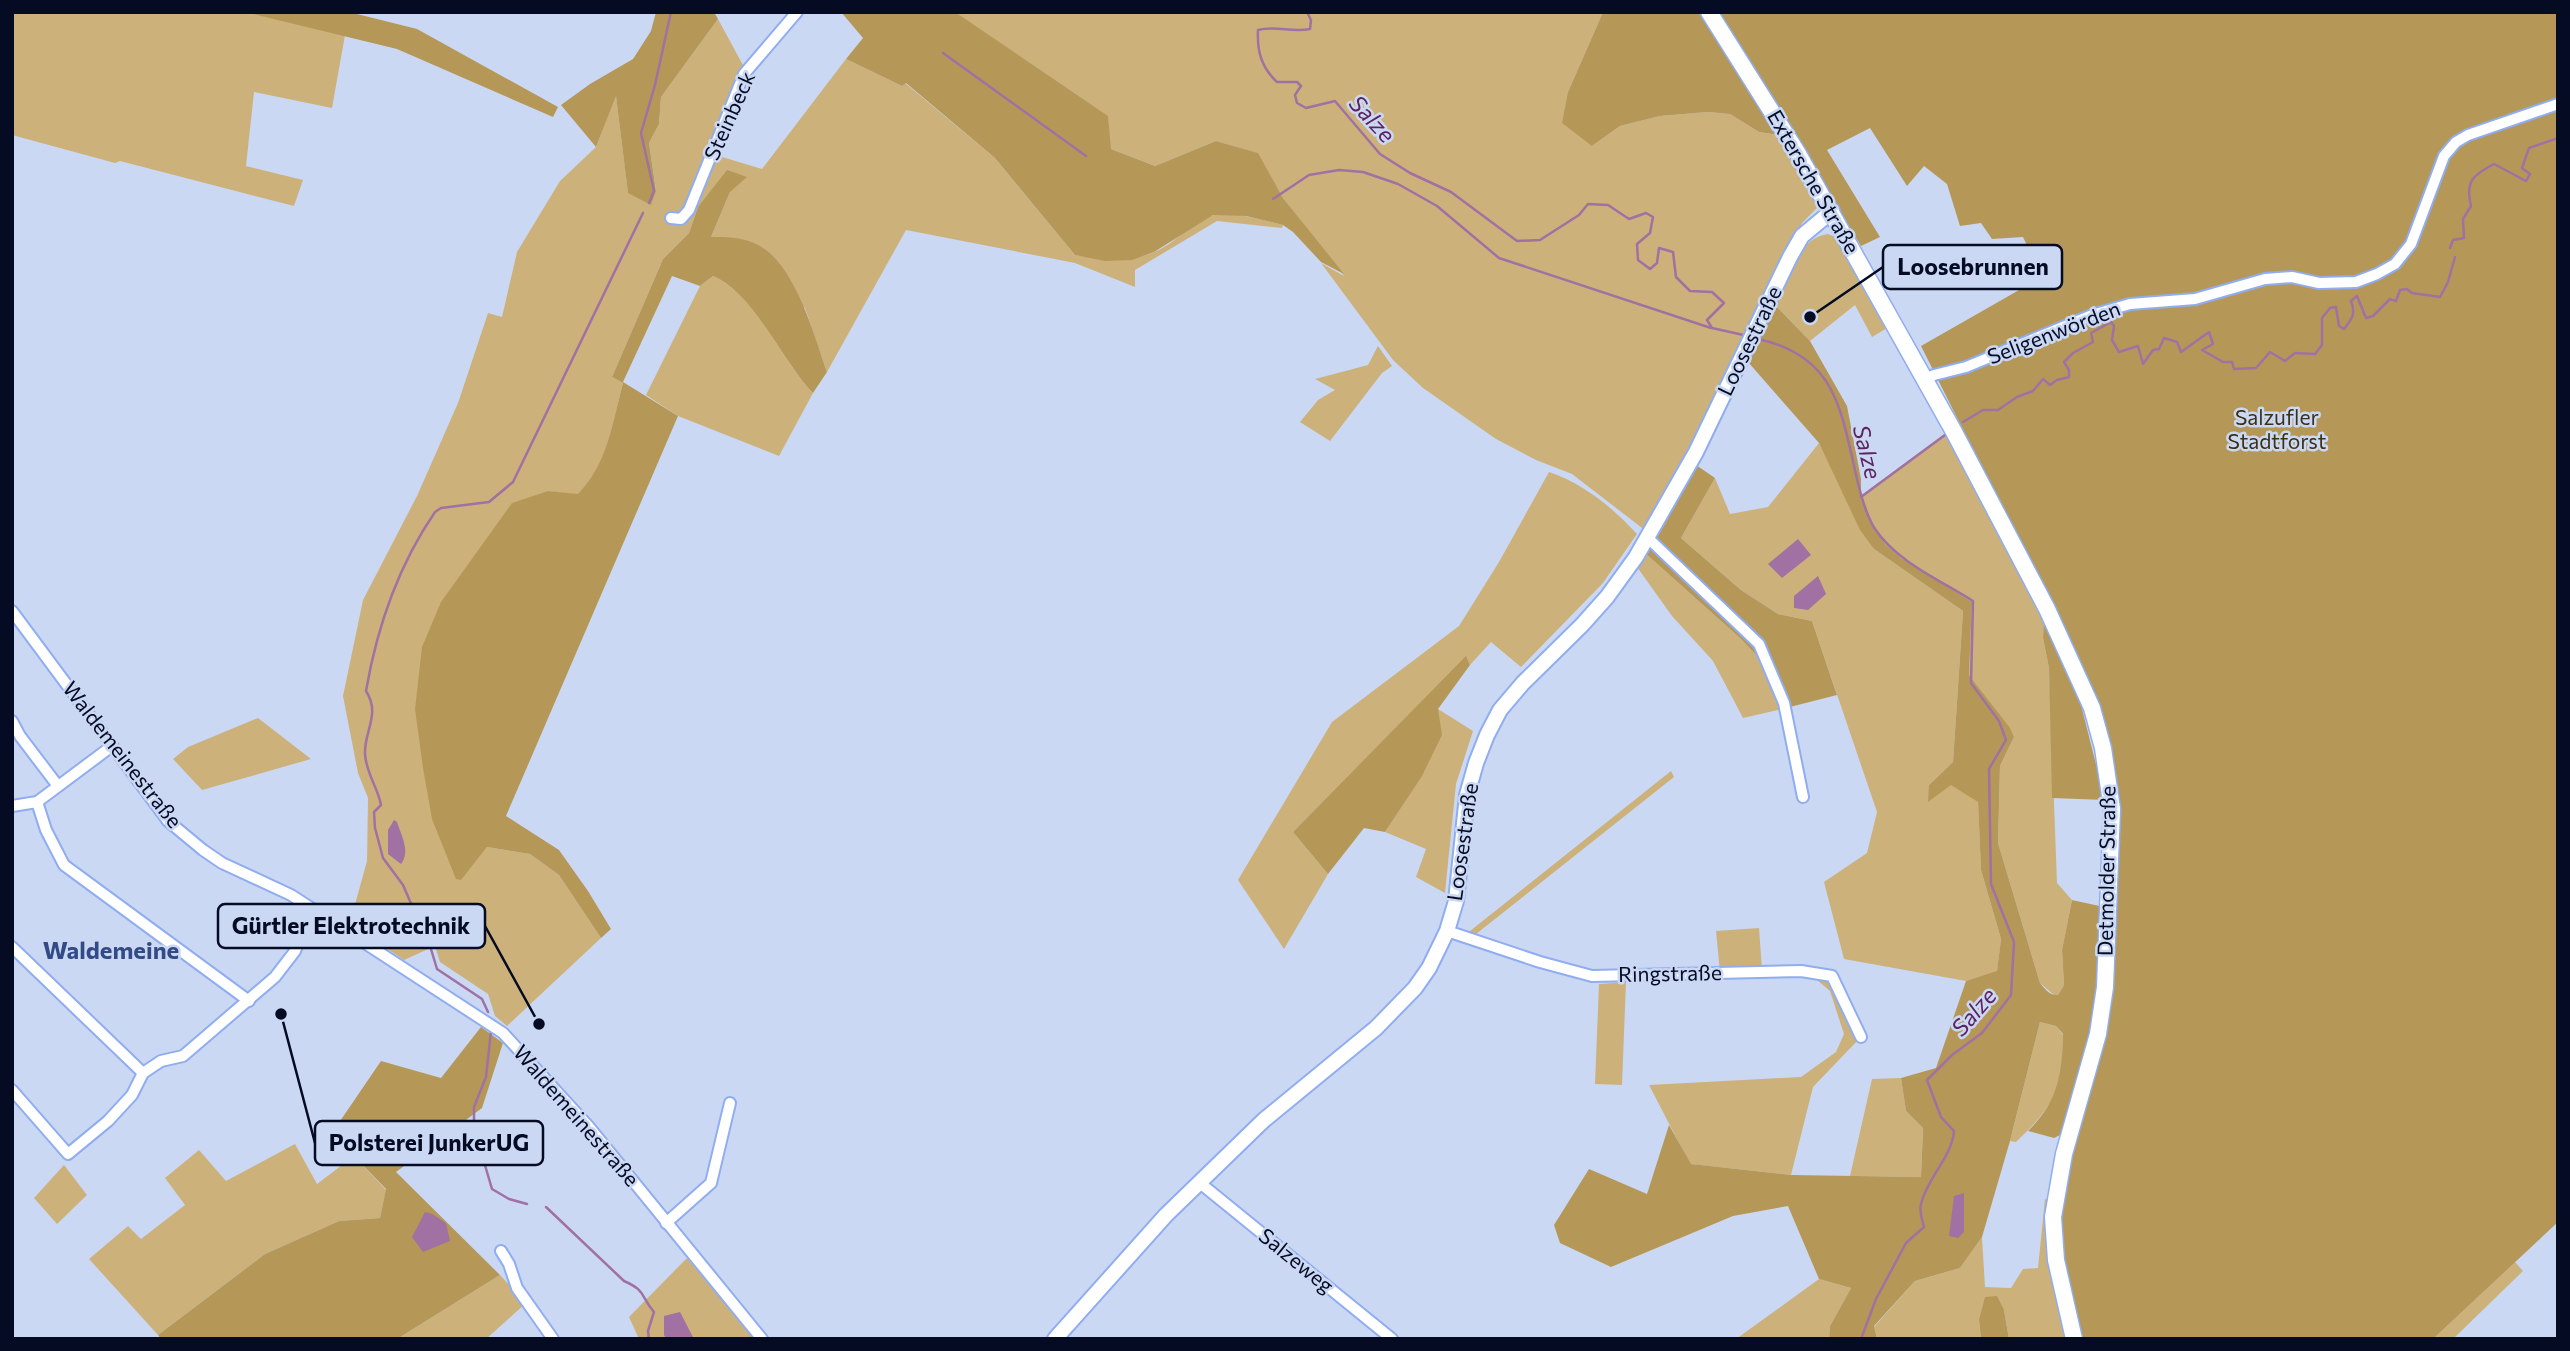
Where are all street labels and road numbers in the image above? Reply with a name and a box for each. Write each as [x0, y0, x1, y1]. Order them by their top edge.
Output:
street label: Steinbeck [698, 67, 759, 164]
street label: Extersche Straße [1763, 105, 1866, 258]
street label: Loosestraße [1711, 282, 1786, 399]
street label: Seligenwörden [1983, 295, 2123, 368]
street label: Waldemeinestraße [58, 676, 188, 832]
street label: Loosestraße [1441, 781, 1482, 902]
street label: Detmolder Straße [2092, 786, 2119, 956]
street label: Ringstraße [1618, 959, 1722, 986]
street label: Waldemeinestraße [509, 1039, 645, 1191]
street label: Salzeweg [1255, 1222, 1339, 1297]

